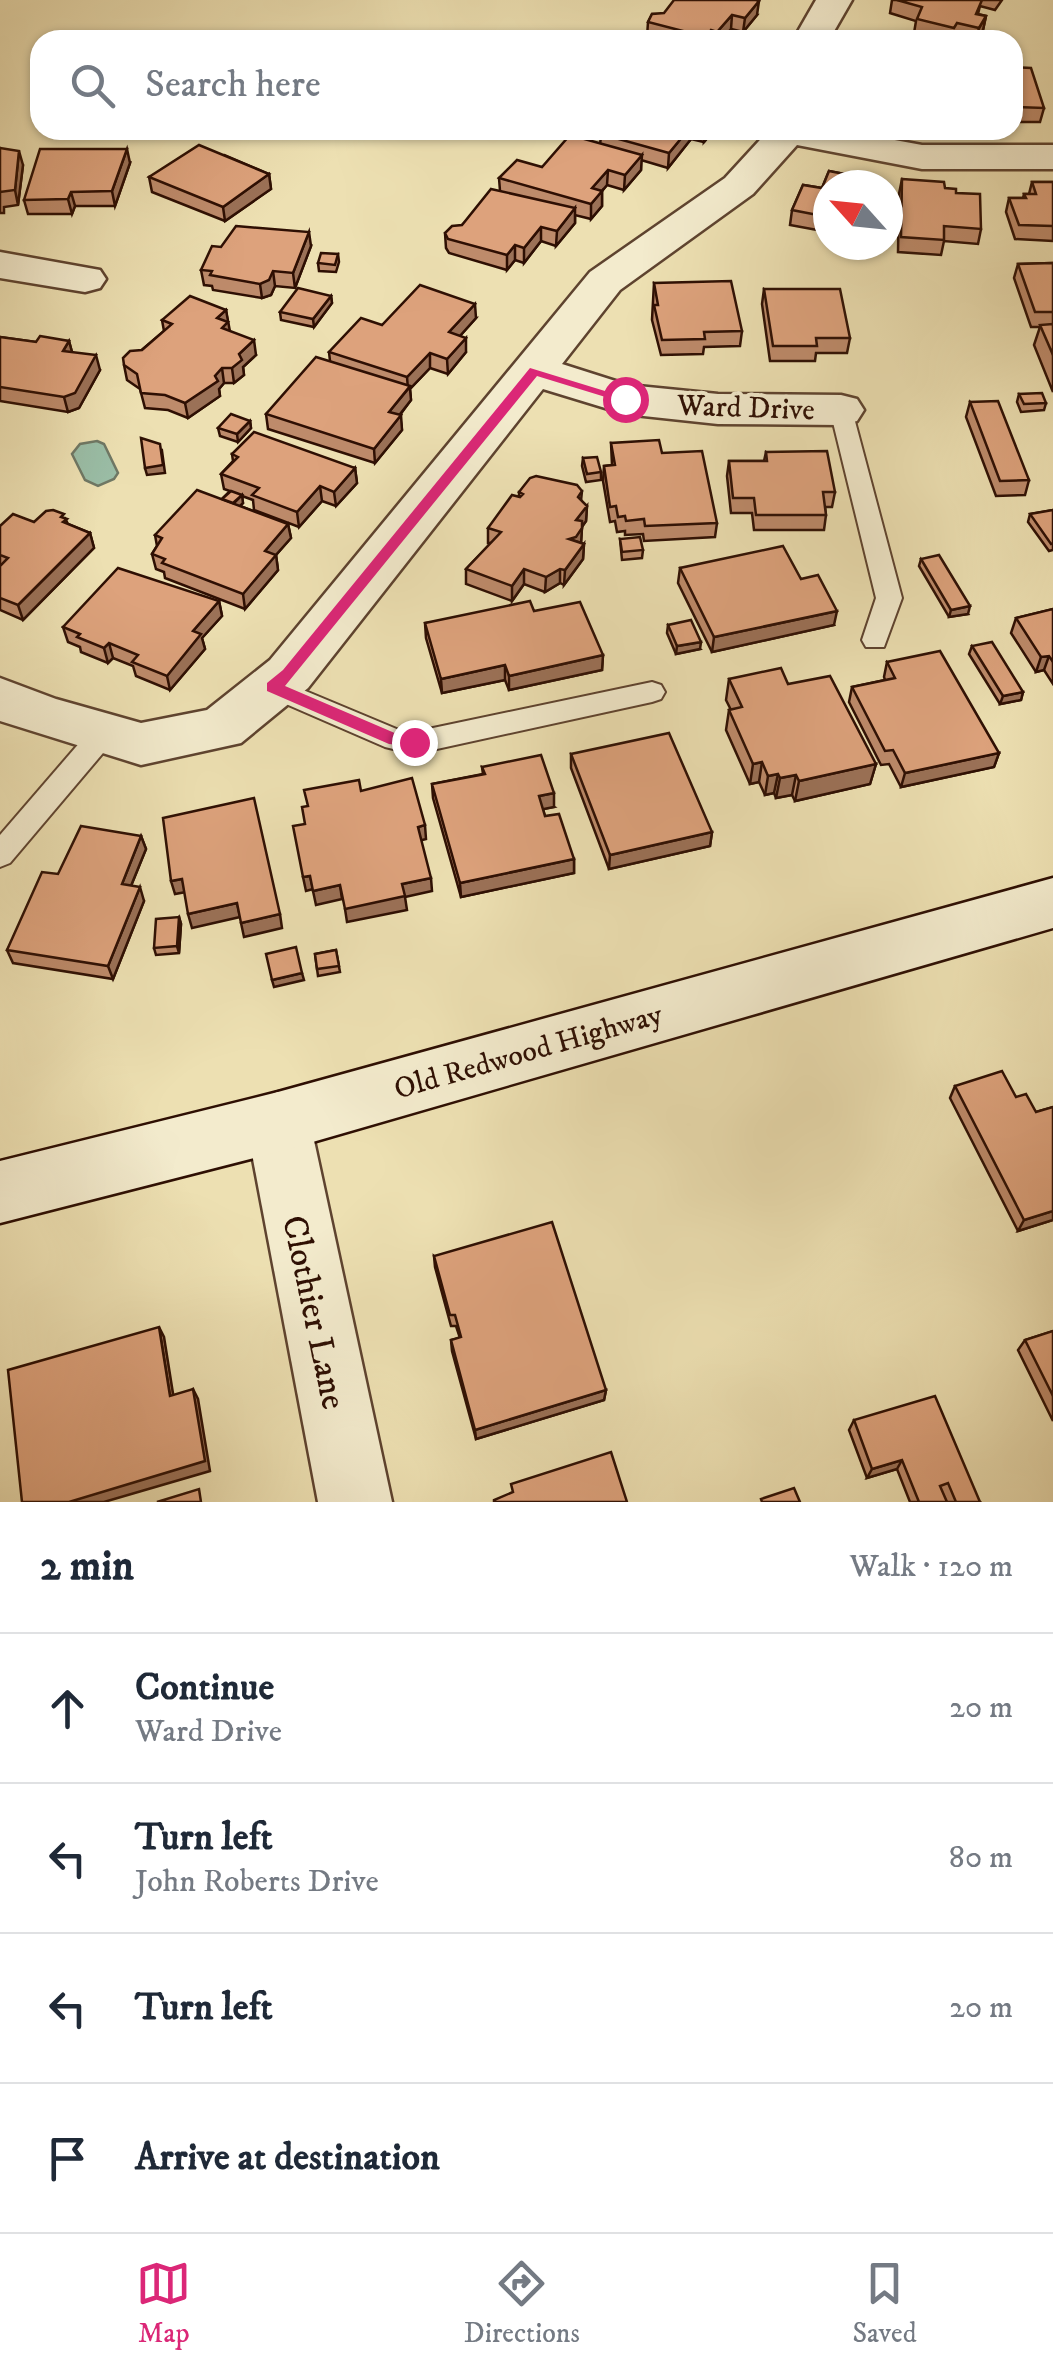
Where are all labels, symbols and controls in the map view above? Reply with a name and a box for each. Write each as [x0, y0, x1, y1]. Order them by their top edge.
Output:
search box [30, 30, 1023, 140]
icon: search [65, 58, 120, 113]
text: Search here [145, 61, 321, 109]
north arrow [813, 170, 903, 260]
route start [603, 377, 649, 423]
street label: Ward Drive [675, 388, 815, 429]
route end [392, 720, 438, 766]
street label: Old Redwood Highway [390, 996, 668, 1108]
street label: Clothier Lane [271, 1211, 355, 1413]
text: 2 min [40, 1541, 134, 1593]
text: Walk · 120 m [850, 1547, 1013, 1587]
text: Continue [135, 1664, 274, 1712]
icon: ahead [40, 1681, 95, 1736]
text: 20 m [949, 1688, 1013, 1728]
text: Ward Drive [135, 1712, 282, 1752]
text: Turn left [135, 1814, 273, 1862]
icon: left [40, 1831, 95, 1886]
text: 80 m [949, 1838, 1013, 1878]
text: John Roberts Drive [135, 1862, 379, 1902]
icon: left [40, 1981, 95, 2036]
text: Turn left [135, 1984, 273, 2032]
text: 20 m [949, 1988, 1013, 2028]
icon: arrive [40, 2131, 95, 2186]
text: Arrive at destination [135, 2134, 440, 2182]
tab: Map [136, 2256, 191, 2351]
tab: Directions [464, 2256, 580, 2351]
tab: Saved [852, 2256, 917, 2351]

